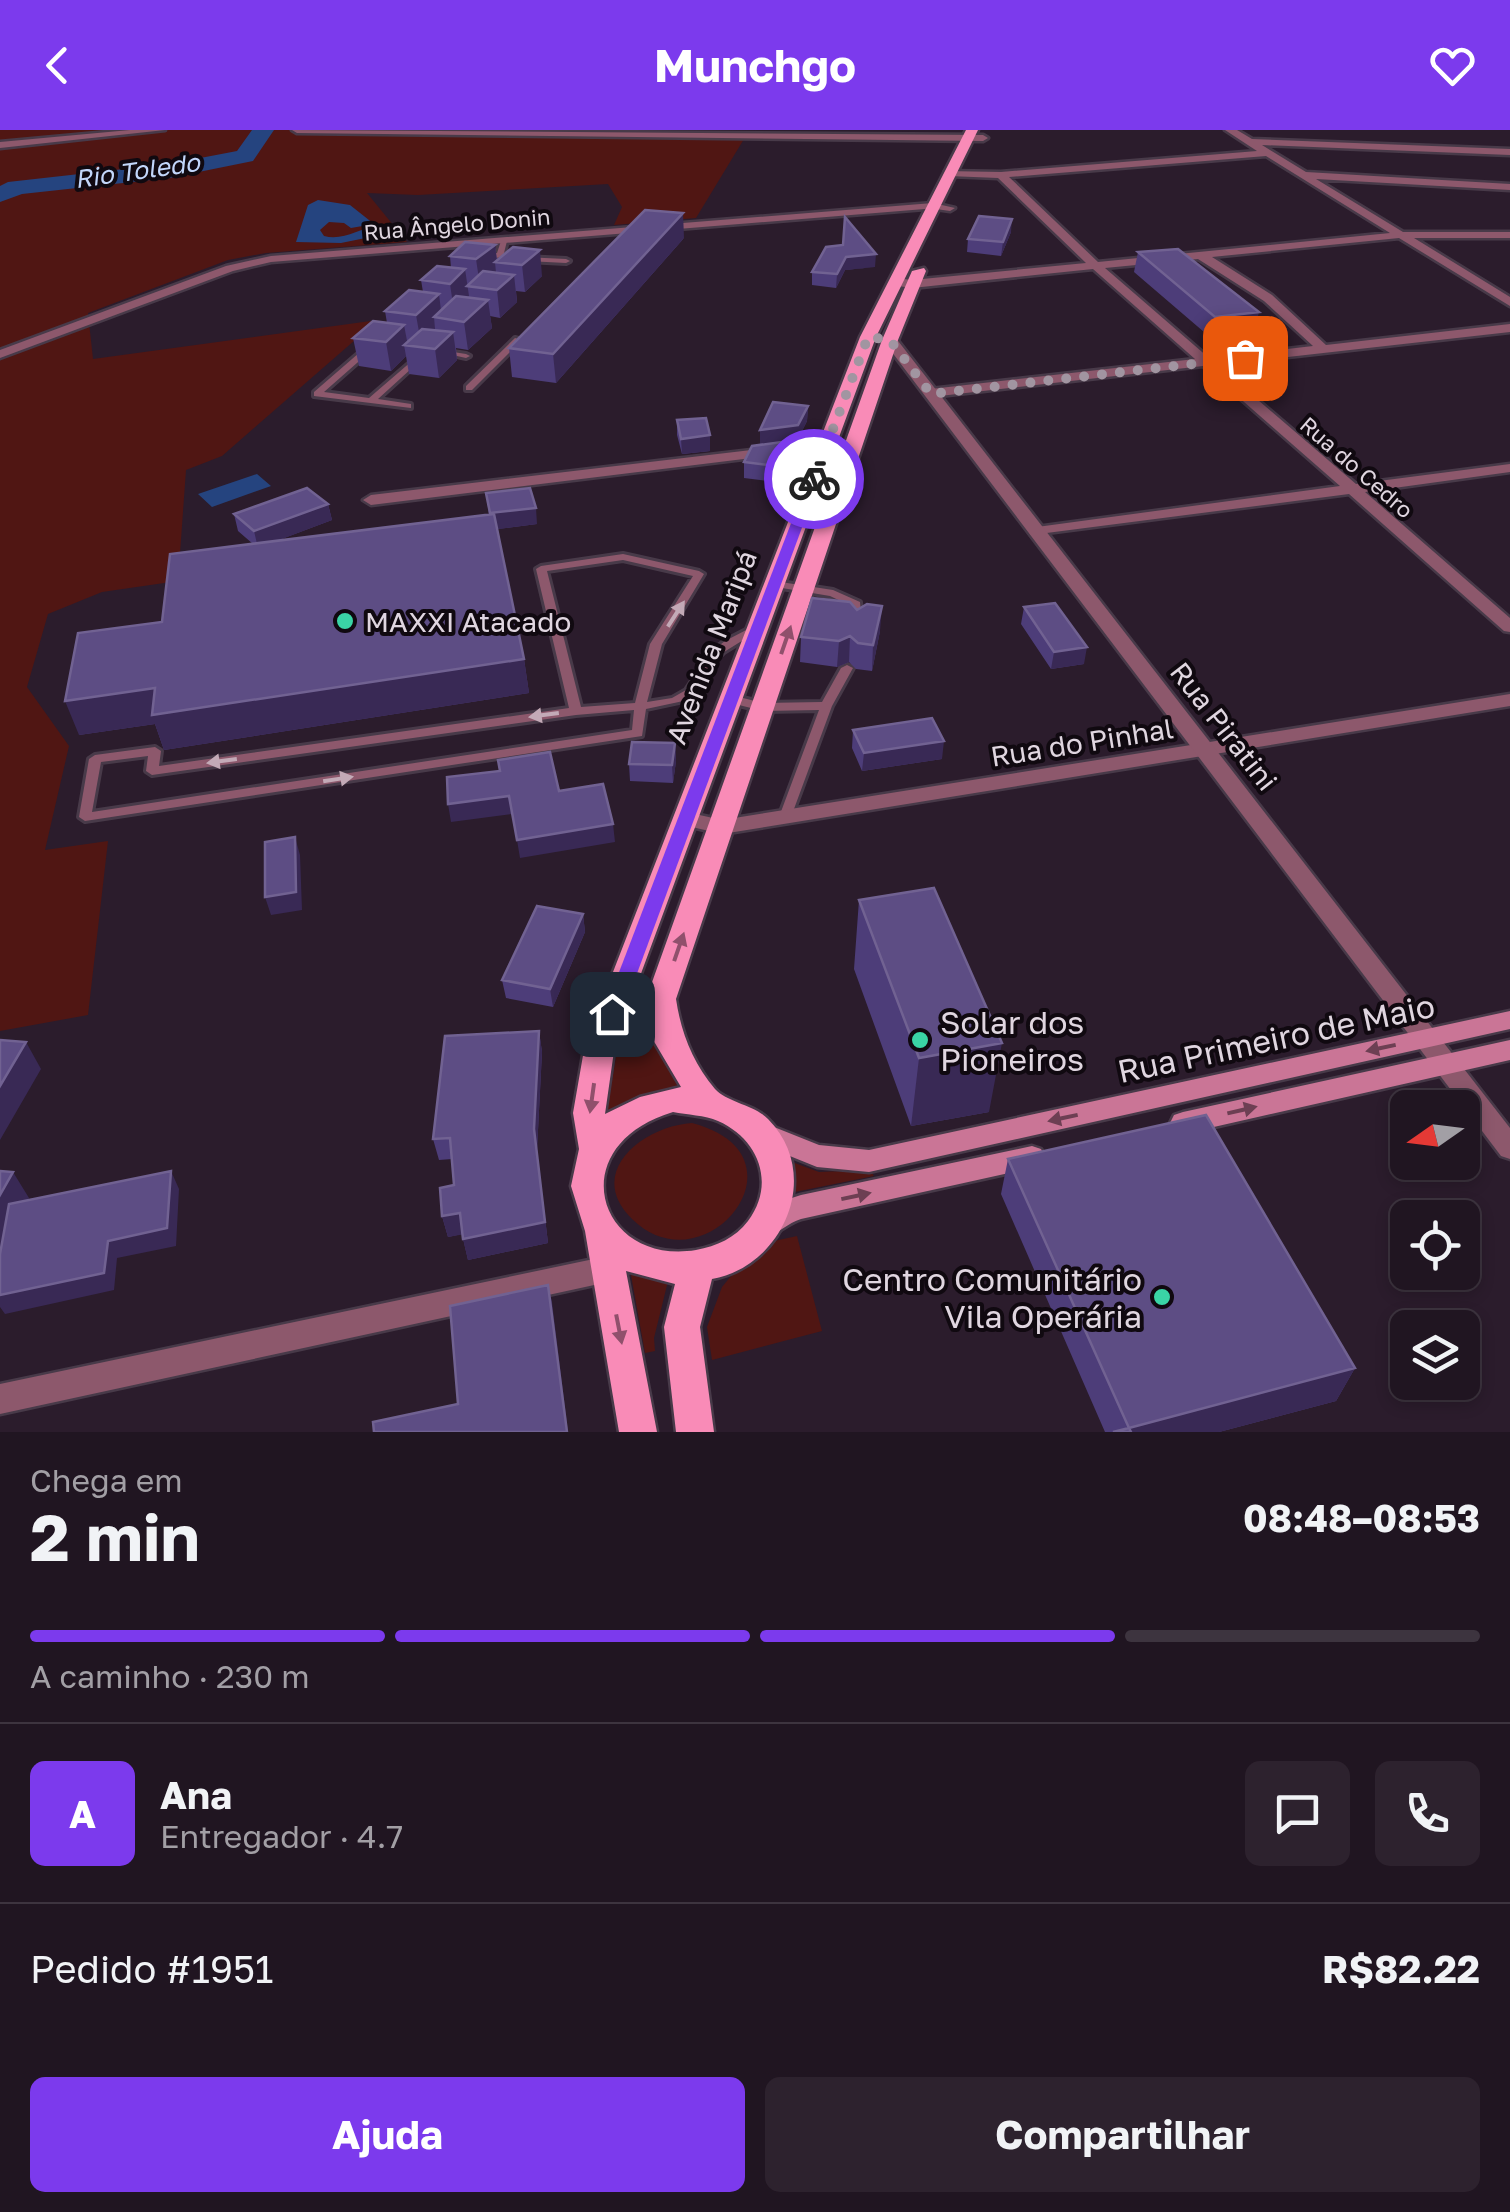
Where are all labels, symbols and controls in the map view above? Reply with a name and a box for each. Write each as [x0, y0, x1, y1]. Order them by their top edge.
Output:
icon: back [30, 38, 85, 93]
text: Munchgo [654, 38, 856, 92]
icon: heart [1425, 38, 1480, 93]
water label: Rio Toledo [73, 146, 203, 194]
street label: Rua Ângelo Donin [362, 202, 552, 246]
pin [1203, 316, 1288, 401]
icon: bag [1218, 331, 1273, 386]
street label: Rua do Cedro [1295, 411, 1419, 523]
courier [764, 429, 864, 529]
icon: bike [787, 452, 842, 507]
street label: Avenida Maripá [659, 546, 763, 748]
one-way arrow [666, 600, 684, 628]
place label: MAXXI Atacado [365, 605, 571, 638]
marker: MAXXI Atacado [334, 610, 356, 632]
one-way arrow [779, 625, 794, 655]
street label: Rua Piratini [1164, 655, 1284, 797]
one-way arrow [528, 708, 559, 724]
street label: Rua do Pinhal [988, 711, 1176, 773]
one-way arrow [206, 753, 238, 769]
one-way arrow [322, 770, 354, 786]
one-way arrow [673, 931, 688, 961]
pin [570, 972, 655, 1057]
street label: Rua Primeiro de Maio [1114, 986, 1438, 1090]
icon: home [585, 987, 640, 1042]
place label: Solar dos Pioneiros [940, 1003, 1084, 1078]
marker: Solar dos Pioneiros [909, 1029, 931, 1051]
one-way arrow [1365, 1041, 1396, 1057]
one-way arrow [583, 1083, 599, 1114]
north arrow [1390, 1090, 1480, 1180]
map controls [1390, 1090, 1480, 1400]
one-way arrow [1227, 1102, 1258, 1117]
one-way arrow [1047, 1111, 1078, 1126]
one-way arrow [841, 1187, 872, 1203]
button: locate [1390, 1200, 1480, 1290]
place label: Centro Comunitário Vila Operária [842, 1260, 1142, 1335]
marker: Centro Comunitário Vila Operária [1151, 1286, 1173, 1308]
button: layers [1390, 1310, 1480, 1400]
one-way arrow [612, 1314, 627, 1345]
text: Chega em [30, 1461, 183, 1499]
text: 08:48–08:53 [1243, 1495, 1480, 1540]
text: 2 min [30, 1497, 200, 1575]
text: A caminho · 230 m [30, 1657, 309, 1695]
button: chat [1245, 1761, 1350, 1866]
button: phone [1375, 1761, 1480, 1866]
text: Ana [160, 1772, 232, 1817]
text: A [69, 1791, 96, 1836]
text: Entregador · 4.7 [160, 1817, 403, 1855]
text: Pedido #1951 [30, 1946, 274, 1991]
text: R$82.22 [1322, 1946, 1480, 1991]
button: Ajuda [30, 2077, 745, 2192]
button: Compartilhar [765, 2077, 1480, 2192]

